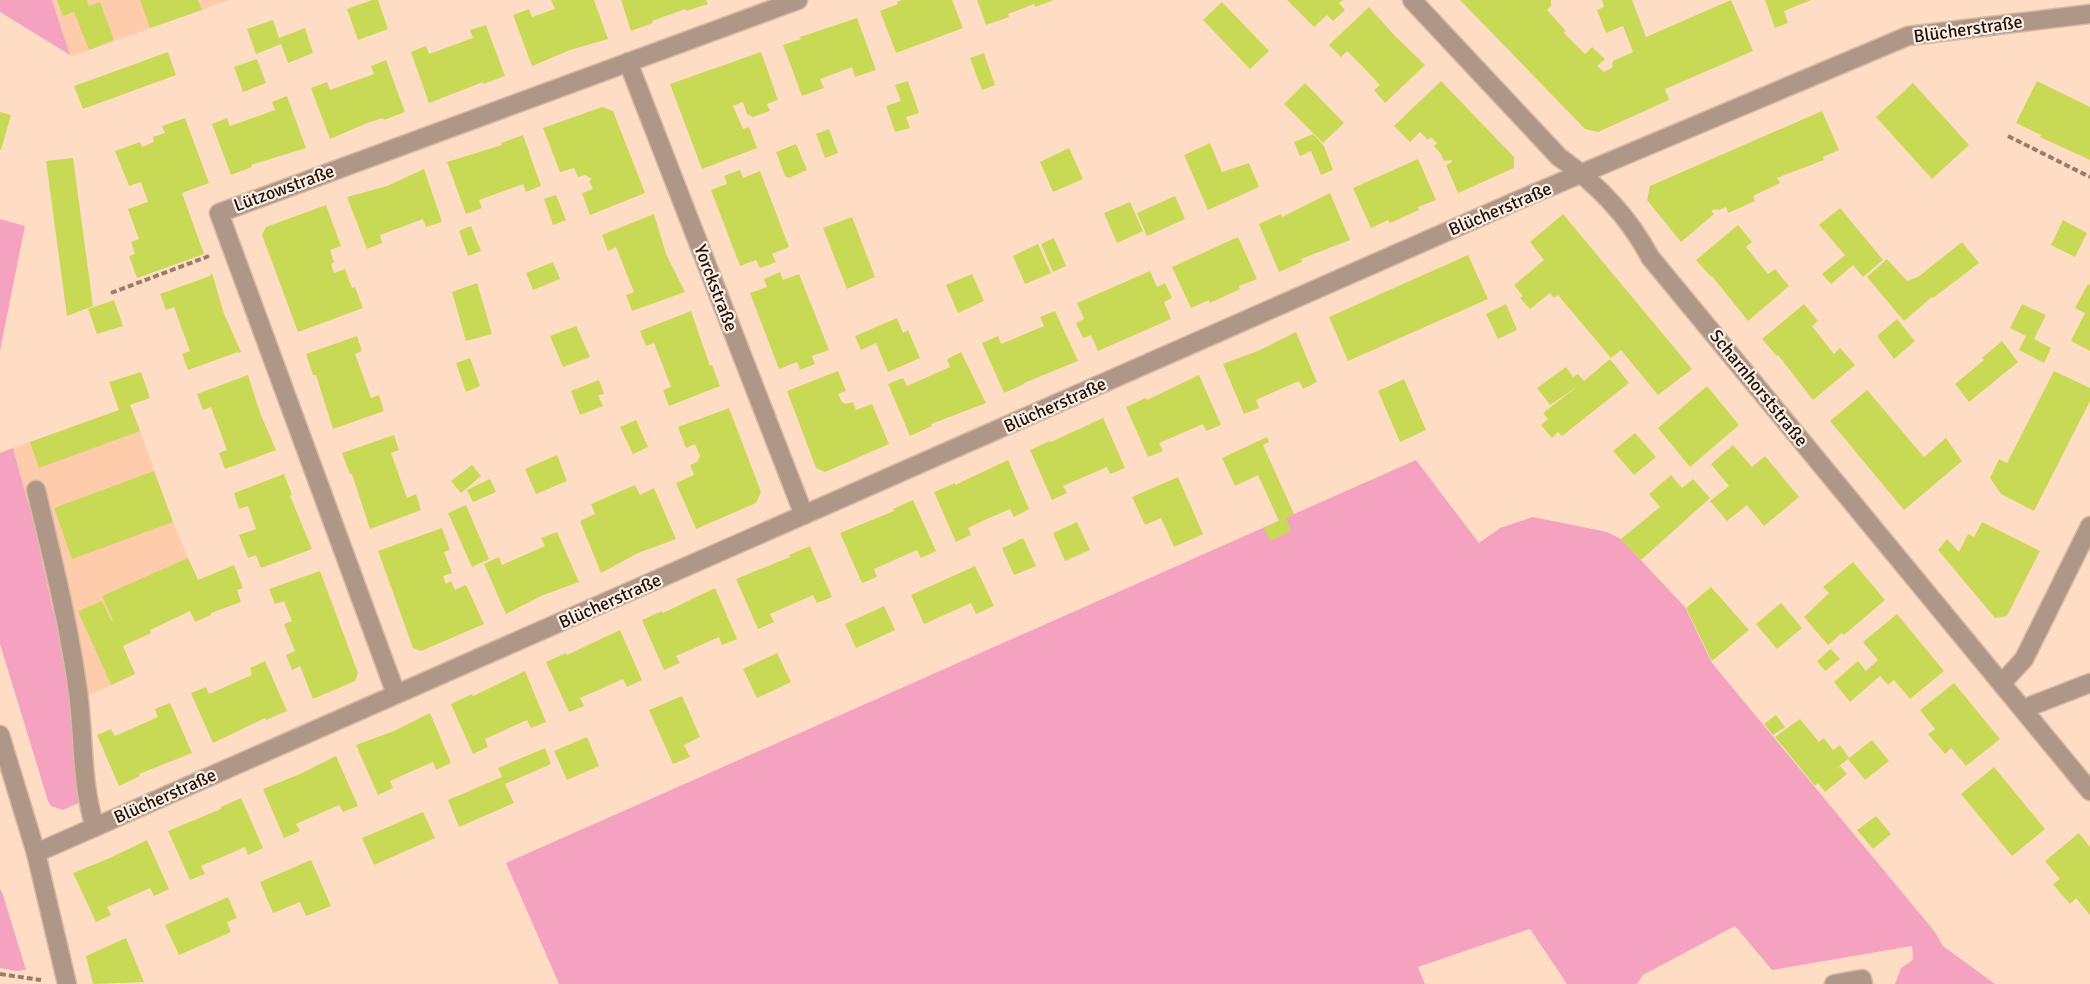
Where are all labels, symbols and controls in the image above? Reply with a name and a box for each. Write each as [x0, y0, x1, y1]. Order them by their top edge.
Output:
street label: Blücherstraße [1912, 10, 2024, 48]
street label: Lützowstraße [231, 160, 337, 216]
street label: Blücherstraße [1445, 177, 1555, 241]
street label: Yorckstraße [689, 241, 743, 335]
street label: Scharnhorststraße [1705, 325, 1813, 451]
street label: Blücherstraße [1000, 373, 1110, 437]
street label: Blücherstraße [555, 569, 665, 633]
street label: Blücherstraße [110, 764, 220, 828]

